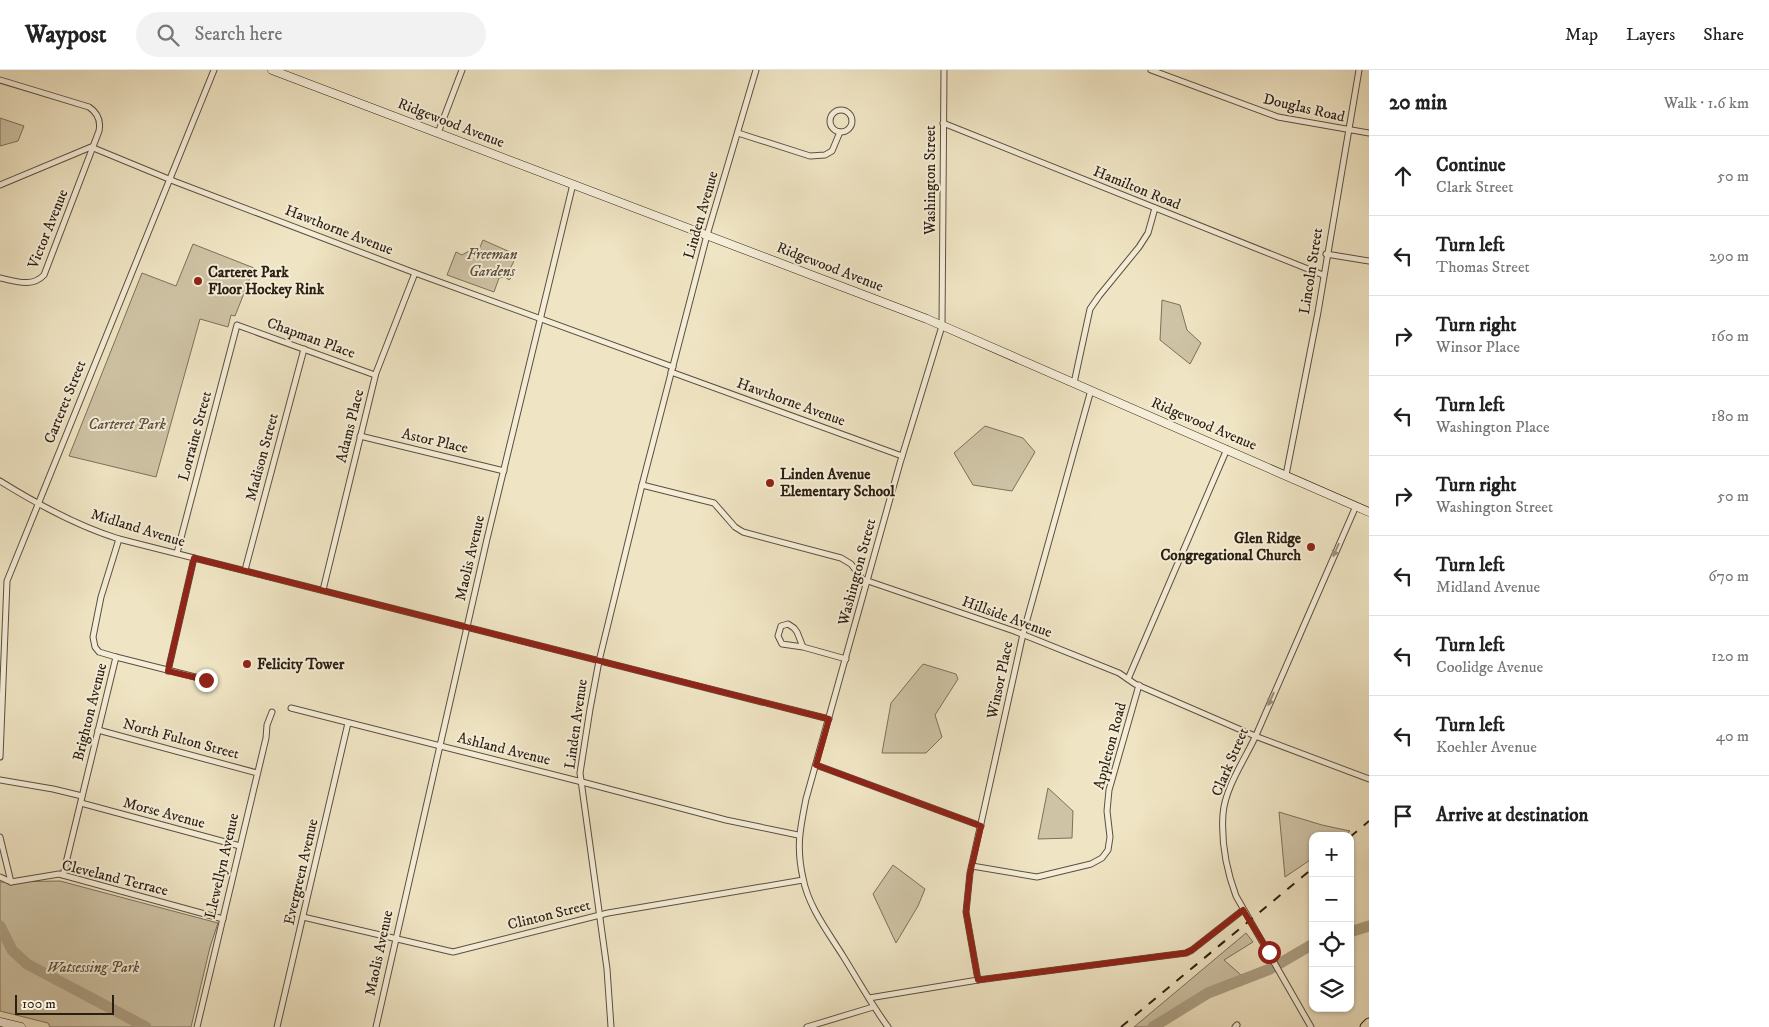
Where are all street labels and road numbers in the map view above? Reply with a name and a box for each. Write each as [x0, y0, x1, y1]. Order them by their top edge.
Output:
street label: Douglas Road [1261, 89, 1347, 127]
street label: Ridgewood Avenue [395, 94, 507, 152]
street label: Washington Street [921, 125, 940, 236]
street label: Hamilton Road [1090, 162, 1184, 214]
street label: Linden Avenue [679, 169, 723, 261]
street label: Victor Avenue [23, 187, 73, 272]
street label: Hawthorne Avenue [282, 201, 396, 259]
street label: Lincoln Street [1295, 226, 1327, 316]
street label: Ridgewood Avenue [774, 238, 886, 296]
street label: Chapman Place [264, 313, 358, 363]
street label: Carteret Street [40, 357, 90, 446]
street label: Hawthorne Avenue [734, 374, 848, 430]
street label: Adams Place [332, 387, 368, 465]
street label: Lorraine Street [174, 389, 216, 483]
street label: Ridgewood Avenue [1148, 393, 1260, 455]
street label: Madison Street [241, 411, 283, 503]
street label: Astor Place [400, 424, 470, 458]
street label: Midland Avenue [89, 505, 187, 551]
street label: Maolis Avenue [451, 513, 489, 603]
street label: Washington Street [833, 516, 880, 628]
street label: Hillside Avenue [959, 592, 1055, 642]
street label: Winsor Place [982, 640, 1017, 721]
street label: Brighton Avenue [69, 661, 111, 763]
street label: Linden Avenue [560, 678, 592, 770]
street label: Appleton Road [1089, 700, 1131, 792]
street label: North Fulton Street [121, 714, 242, 764]
street label: Clark Street [1207, 725, 1253, 799]
street label: Ashland Avenue [456, 728, 552, 770]
street label: Morse Avenue [121, 793, 207, 833]
street label: Llewellyn Avenue [201, 811, 243, 921]
street label: Evergreen Avenue [280, 817, 322, 927]
street label: Cleveland Terrace [60, 856, 170, 900]
street label: Clinton Street [506, 895, 593, 934]
street label: Maolis Avenue [361, 908, 397, 998]

